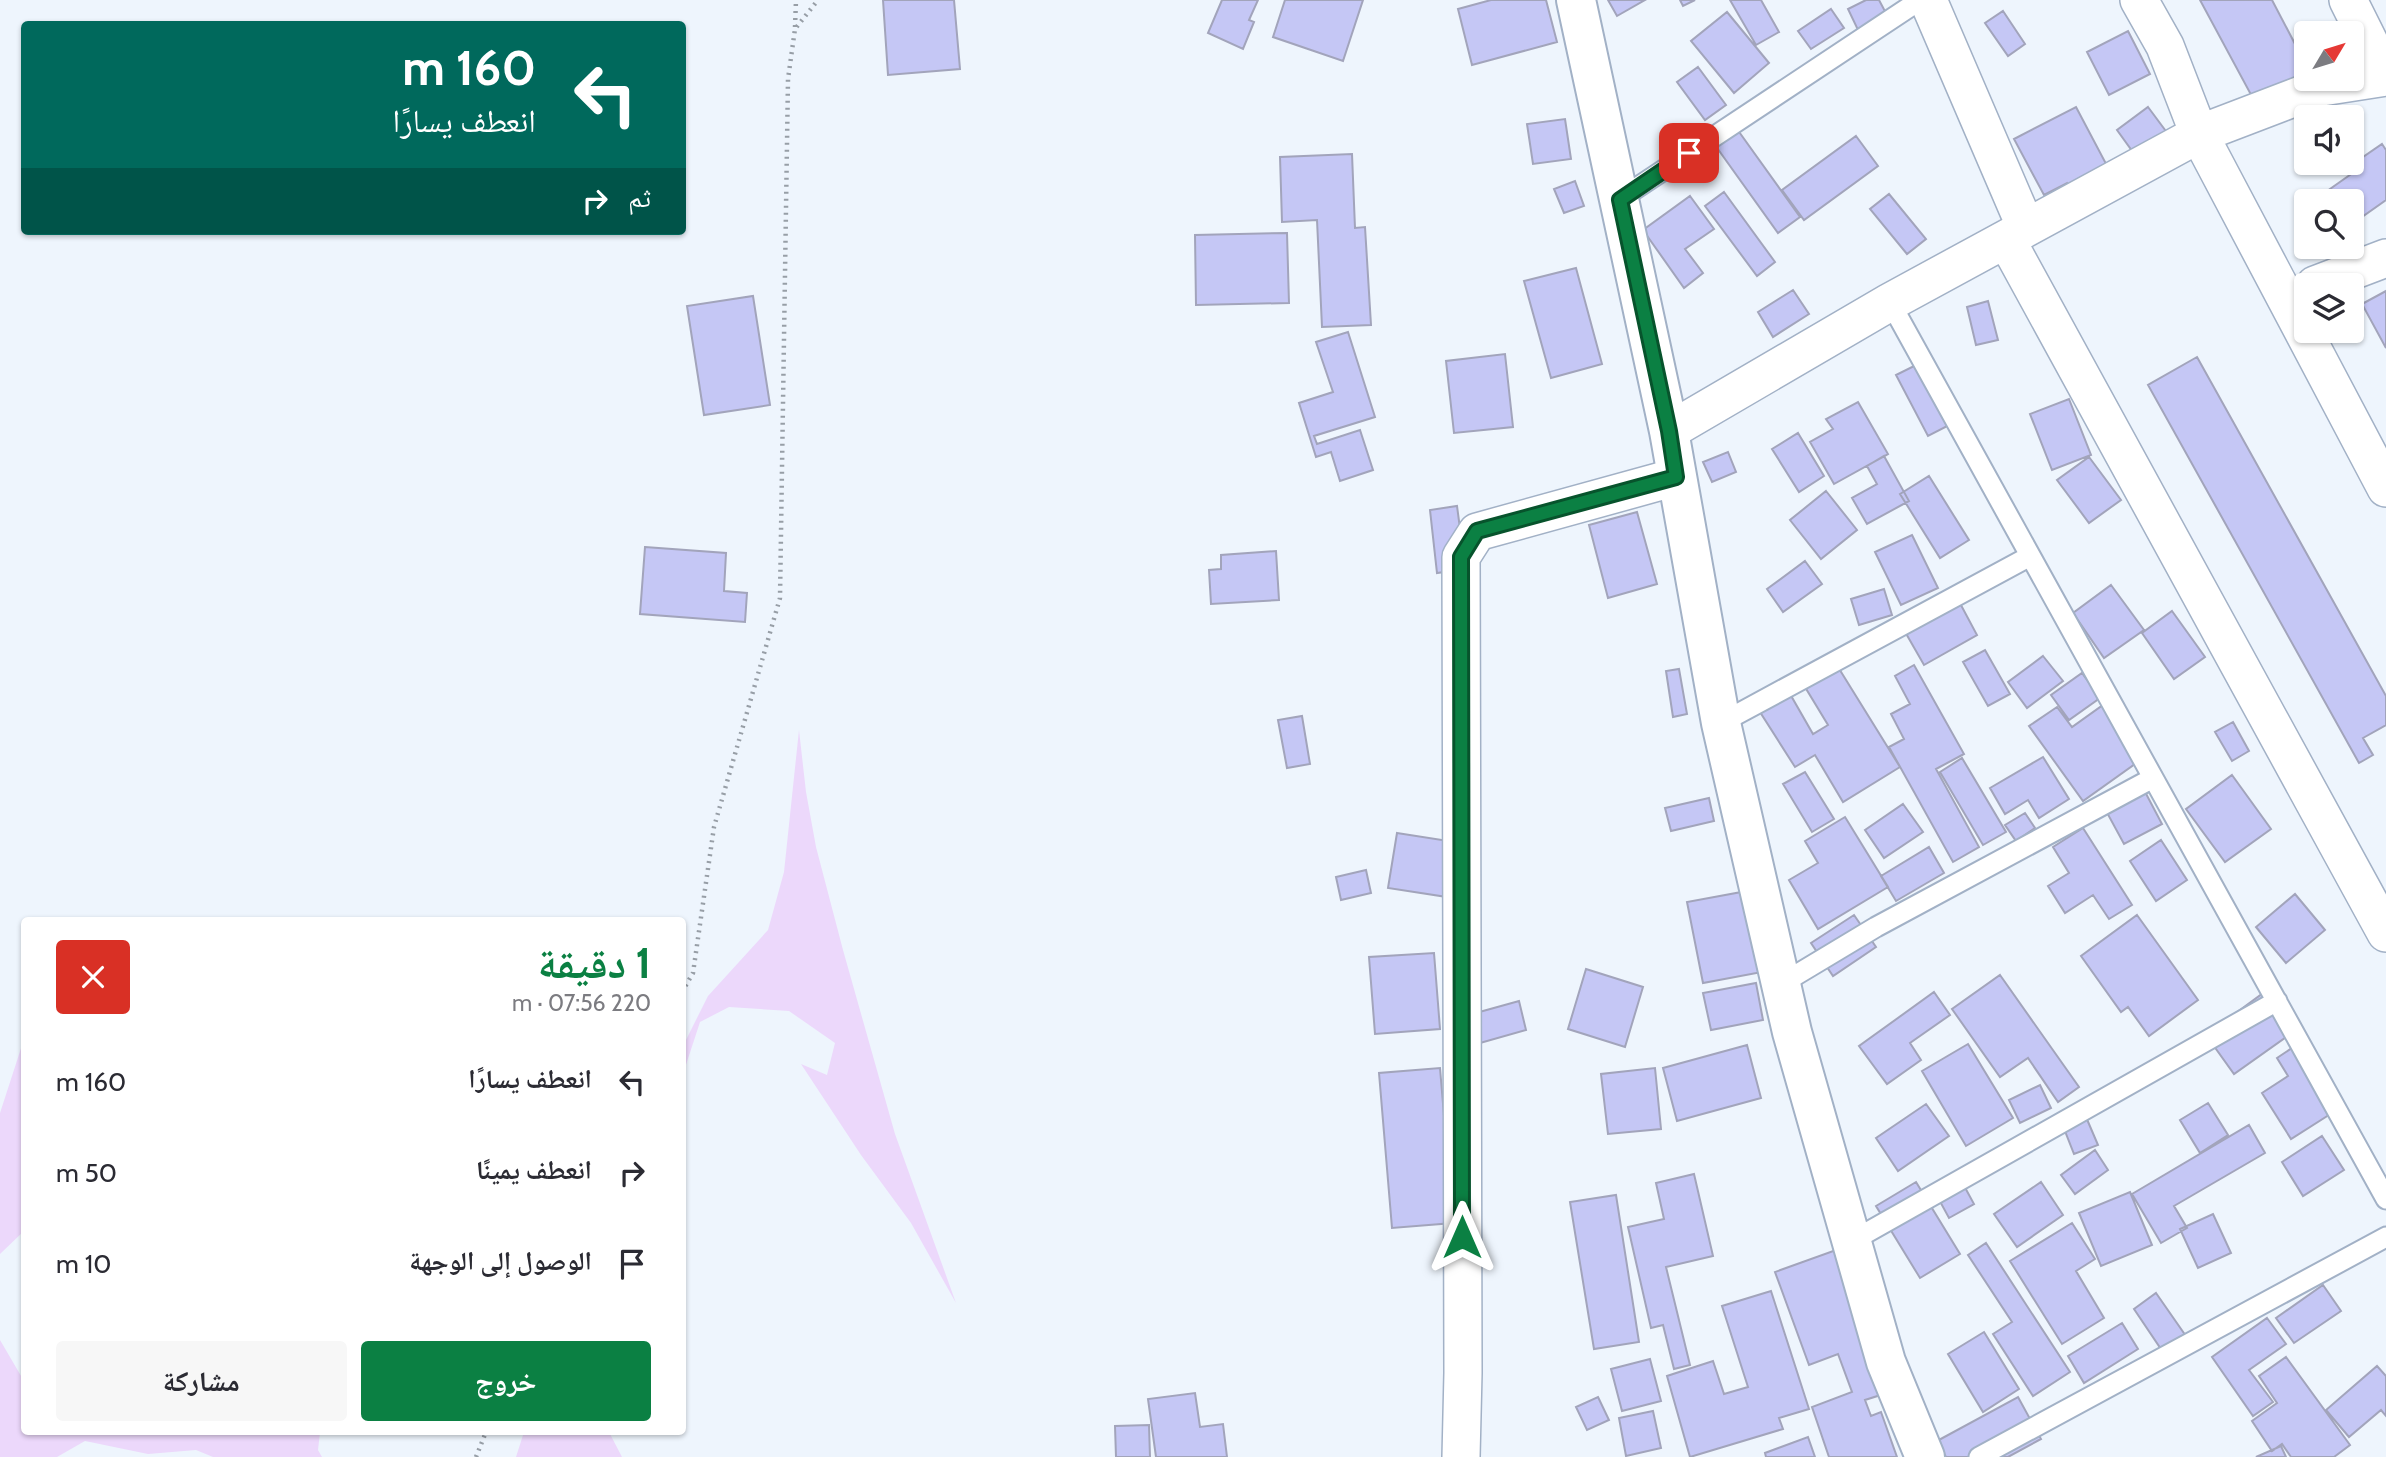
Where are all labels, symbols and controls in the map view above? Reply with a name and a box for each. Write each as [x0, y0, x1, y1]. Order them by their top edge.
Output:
north arrow [2294, 21, 2364, 91]
map controls [2294, 21, 2364, 343]
text: 160 m [402, 38, 536, 97]
icon: left [560, 49, 651, 140]
text: انعطف يسارًا [393, 101, 536, 140]
button: sound [2294, 105, 2364, 175]
pin [1659, 123, 1719, 183]
icon: arrive [1670, 134, 1708, 172]
icon: right [576, 182, 614, 220]
text: ثم [628, 182, 651, 214]
button: search [2294, 189, 2364, 259]
button: layers [2294, 273, 2364, 343]
text: 1 دقيقة [538, 937, 651, 989]
button: close [56, 940, 130, 1014]
text: 220 m · 07:56 [512, 989, 651, 1017]
text: انعطف يسارًا [468, 1063, 592, 1095]
icon: left [613, 1063, 651, 1101]
text: 160 m [56, 1066, 126, 1098]
text: انعطف يمينًا [476, 1154, 592, 1186]
icon: right [613, 1154, 651, 1192]
text: 50 m [56, 1157, 117, 1189]
position arrow [1425, 1200, 1499, 1274]
text: الوصول إلى الوجهة [409, 1245, 592, 1277]
icon: arrive [613, 1245, 651, 1283]
text: 10 m [56, 1248, 111, 1280]
button: مشاركة [56, 1341, 347, 1421]
button: خروج [361, 1341, 651, 1421]

